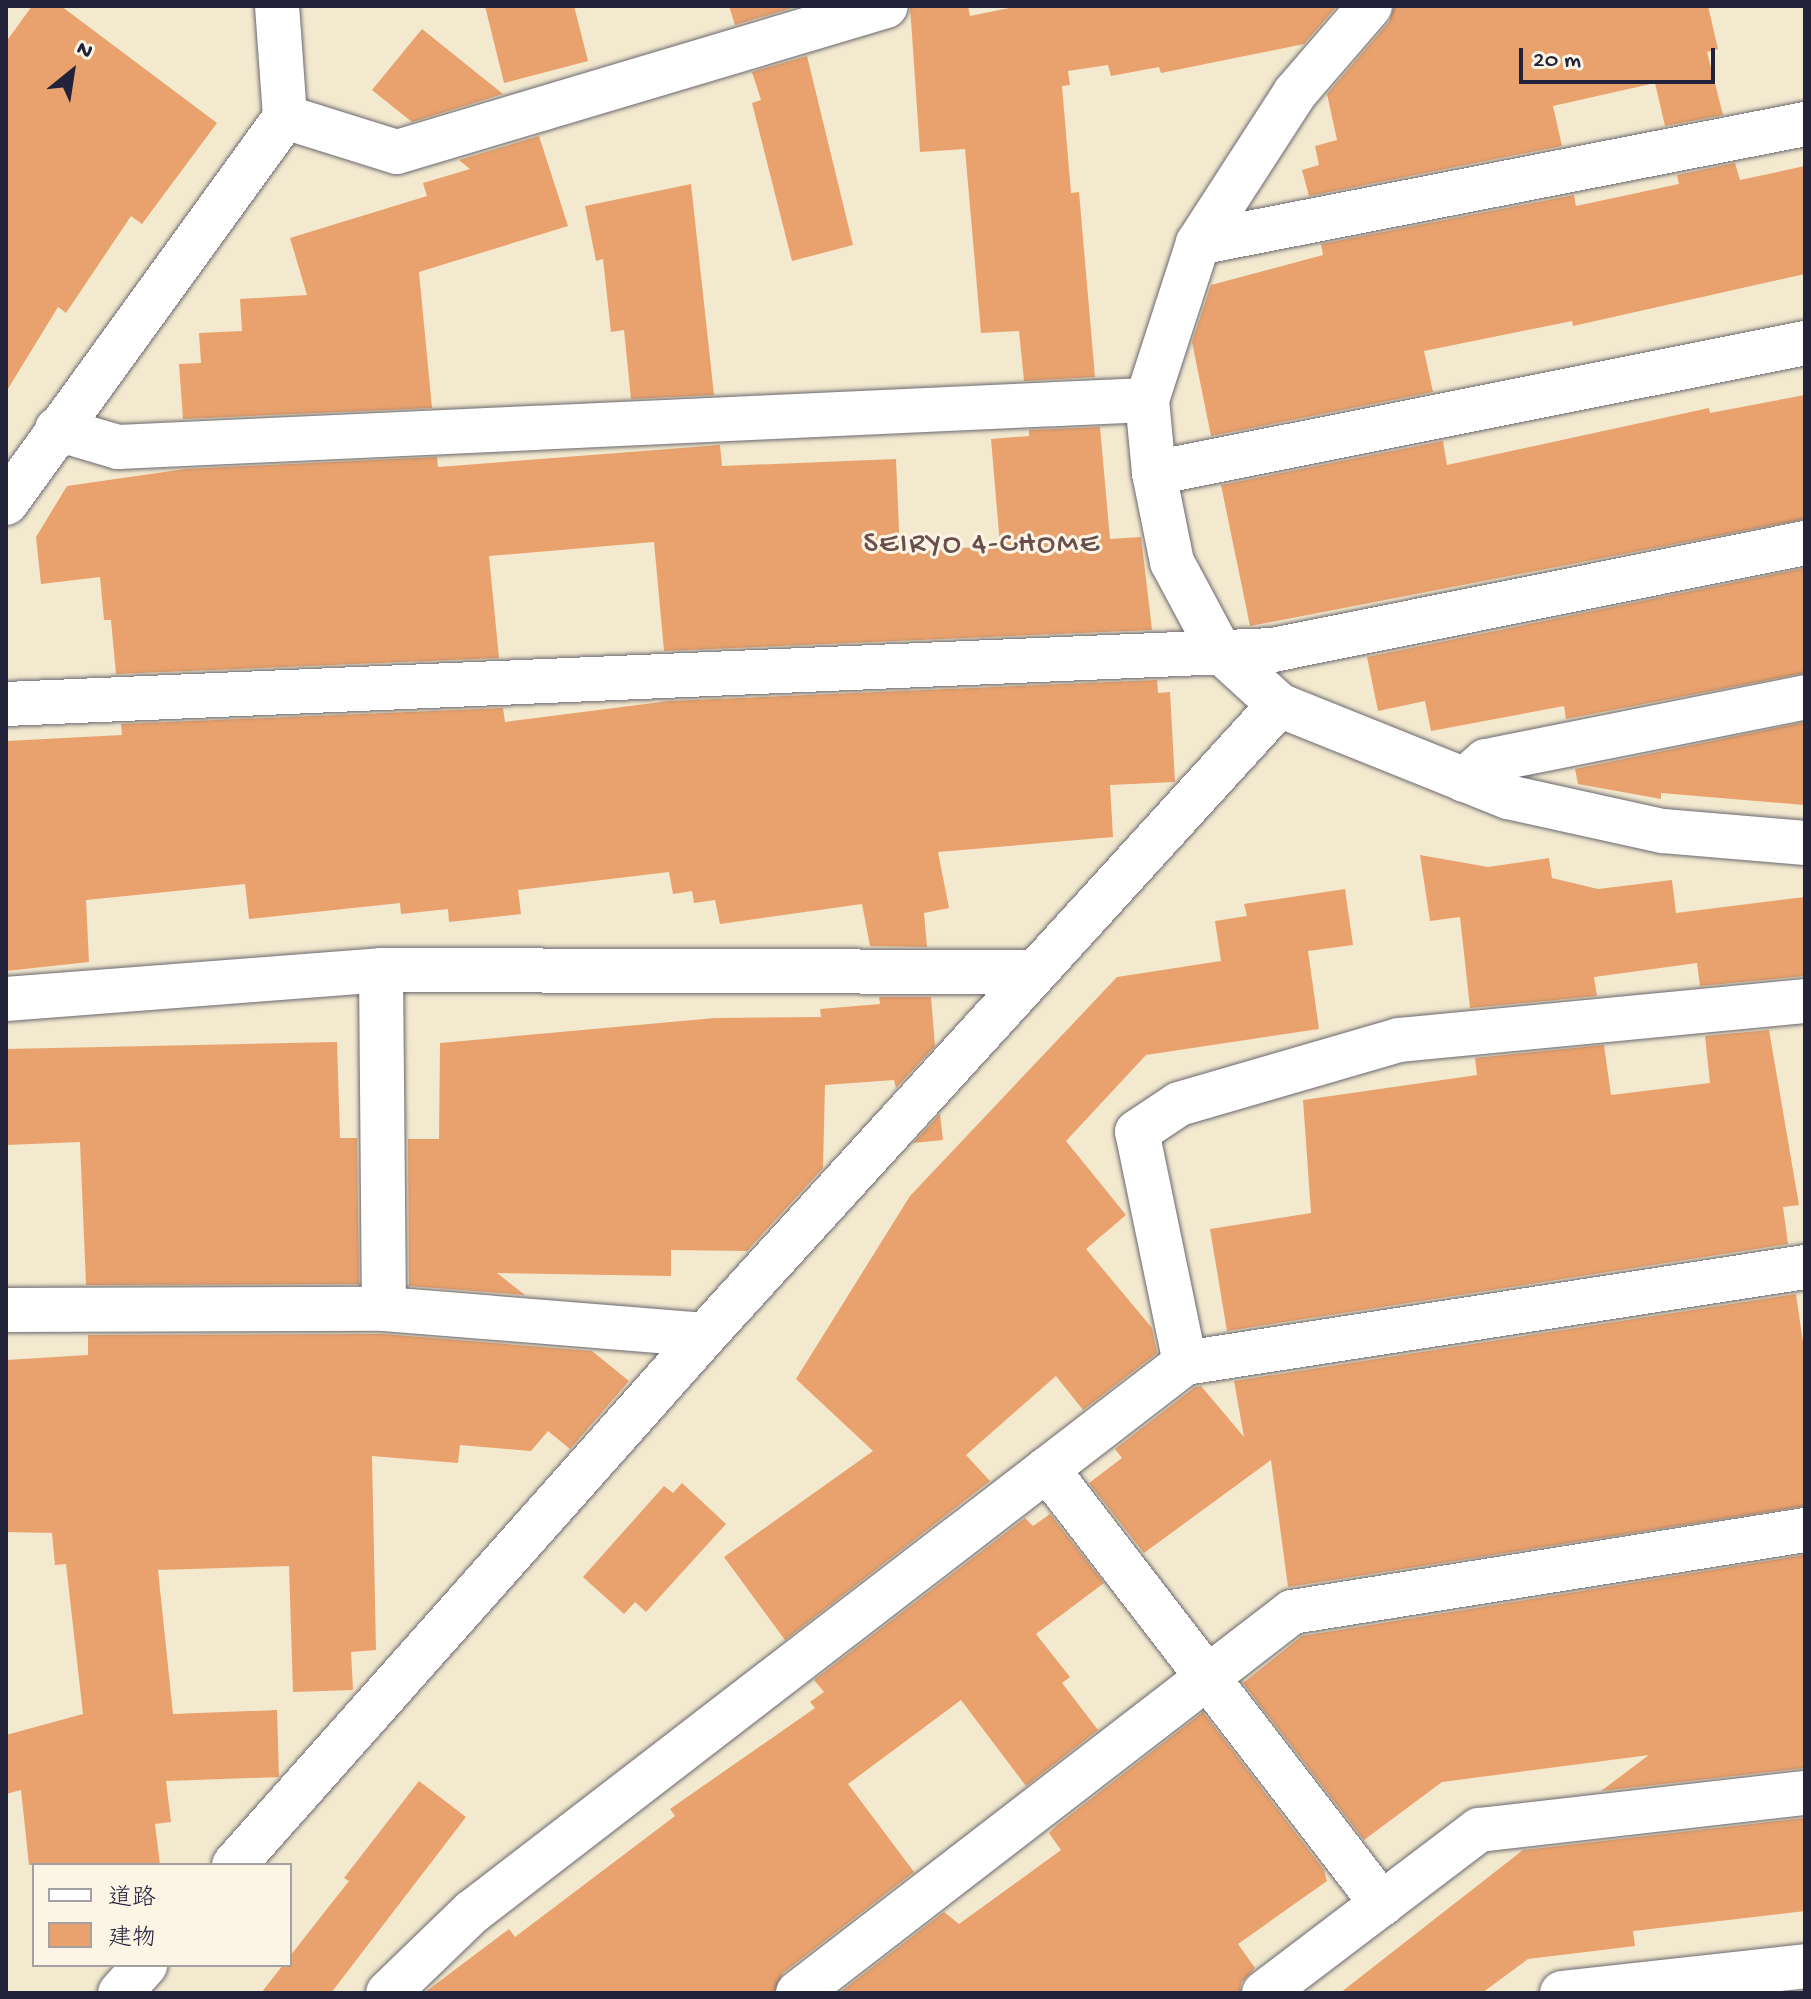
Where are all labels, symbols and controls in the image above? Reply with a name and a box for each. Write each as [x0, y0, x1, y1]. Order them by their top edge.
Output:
north arrow [32, 32, 112, 112]
scale bar [1523, 32, 1719, 82]
text: N [71, 36, 97, 66]
text: 20 m [1533, 47, 1581, 76]
district label: SEIRYO 4-CHOME [863, 528, 1101, 564]
legend [32, 1863, 292, 1967]
text: 道路 [108, 1885, 156, 1914]
text: 建物 [108, 1925, 156, 1954]

